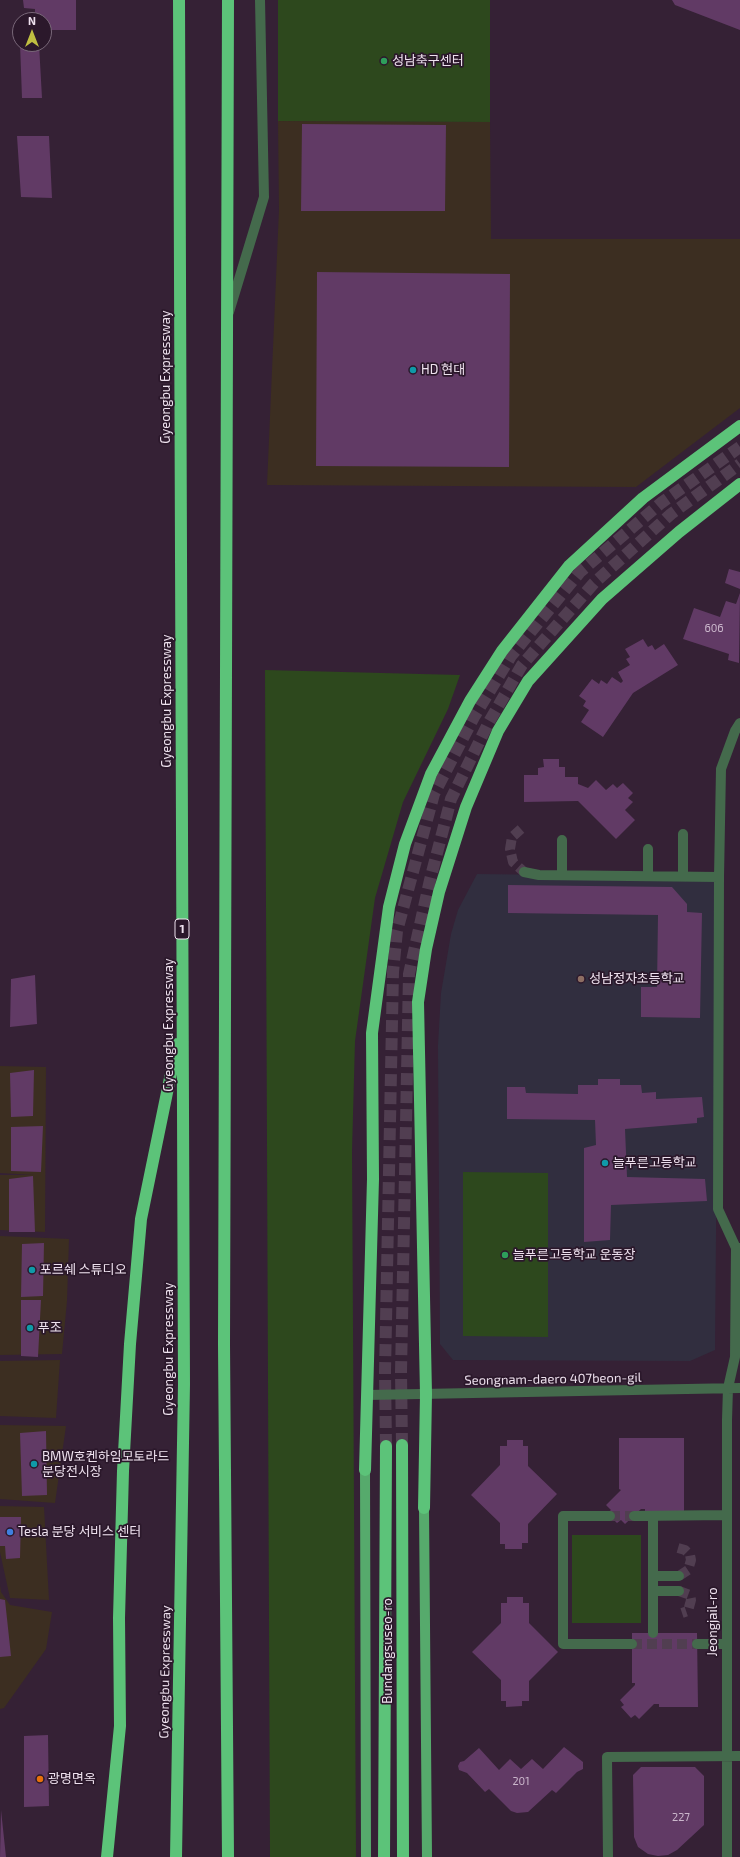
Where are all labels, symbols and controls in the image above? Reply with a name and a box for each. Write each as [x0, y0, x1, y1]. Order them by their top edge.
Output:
north arrow [12, 12, 52, 52]
text: N [28, 14, 36, 27]
place label: 성남축구센터 [392, 53, 464, 69]
marker: 성남축구센터 [379, 56, 389, 66]
street label: Gyeongbu Expressway [158, 310, 174, 444]
place label: HD 현대 [421, 362, 465, 378]
marker: HD 현대 [408, 365, 418, 375]
house number: 606 [704, 621, 724, 635]
street label: Gyeongbu Expressway [159, 634, 175, 768]
road number: 1 [175, 919, 189, 939]
street label: Gyeongbu Expressway [161, 958, 177, 1092]
place label: 성남정자초등학교 [589, 971, 685, 987]
marker: 성남정자초등학교 [576, 974, 586, 984]
place label: 늘푸른고등학교 [613, 1155, 697, 1171]
marker: 늘푸른고등학교 [600, 1158, 610, 1168]
place label: 늘푸른고등학교 운동장 [513, 1247, 635, 1263]
marker: 늘푸른고등학교 운동장 [500, 1250, 510, 1260]
place label: 포르쉐 스튜디오 [40, 1262, 127, 1278]
marker: 포르쉐 스튜디오 [27, 1265, 37, 1275]
street label: Gyeongbu Expressway [161, 1282, 177, 1416]
place label: 푸조 [38, 1320, 62, 1336]
marker: 푸조 [25, 1323, 35, 1333]
street label: Seongnam-daero 407beon-gil [464, 1370, 642, 1388]
place label: BMW호켄하임모토라드 분당전시장 [42, 1449, 169, 1480]
marker: BMW호켄하임모토라드 분당전시장 [29, 1459, 39, 1469]
place label: Tesla 분당 서비스 센터 [18, 1524, 141, 1540]
marker: Tesla 분당 서비스 센터 [5, 1527, 15, 1537]
street label: Jeongjail-ro [705, 1587, 721, 1657]
street label: Bundangsuseo-ro [380, 1598, 396, 1704]
street label: Gyeongbu Expressway [156, 1605, 174, 1739]
place label: 광명면옥 [48, 1771, 96, 1787]
marker: 광명면옥 [35, 1774, 45, 1784]
house number: 201 [512, 1774, 530, 1788]
house number: 227 [672, 1810, 690, 1824]

